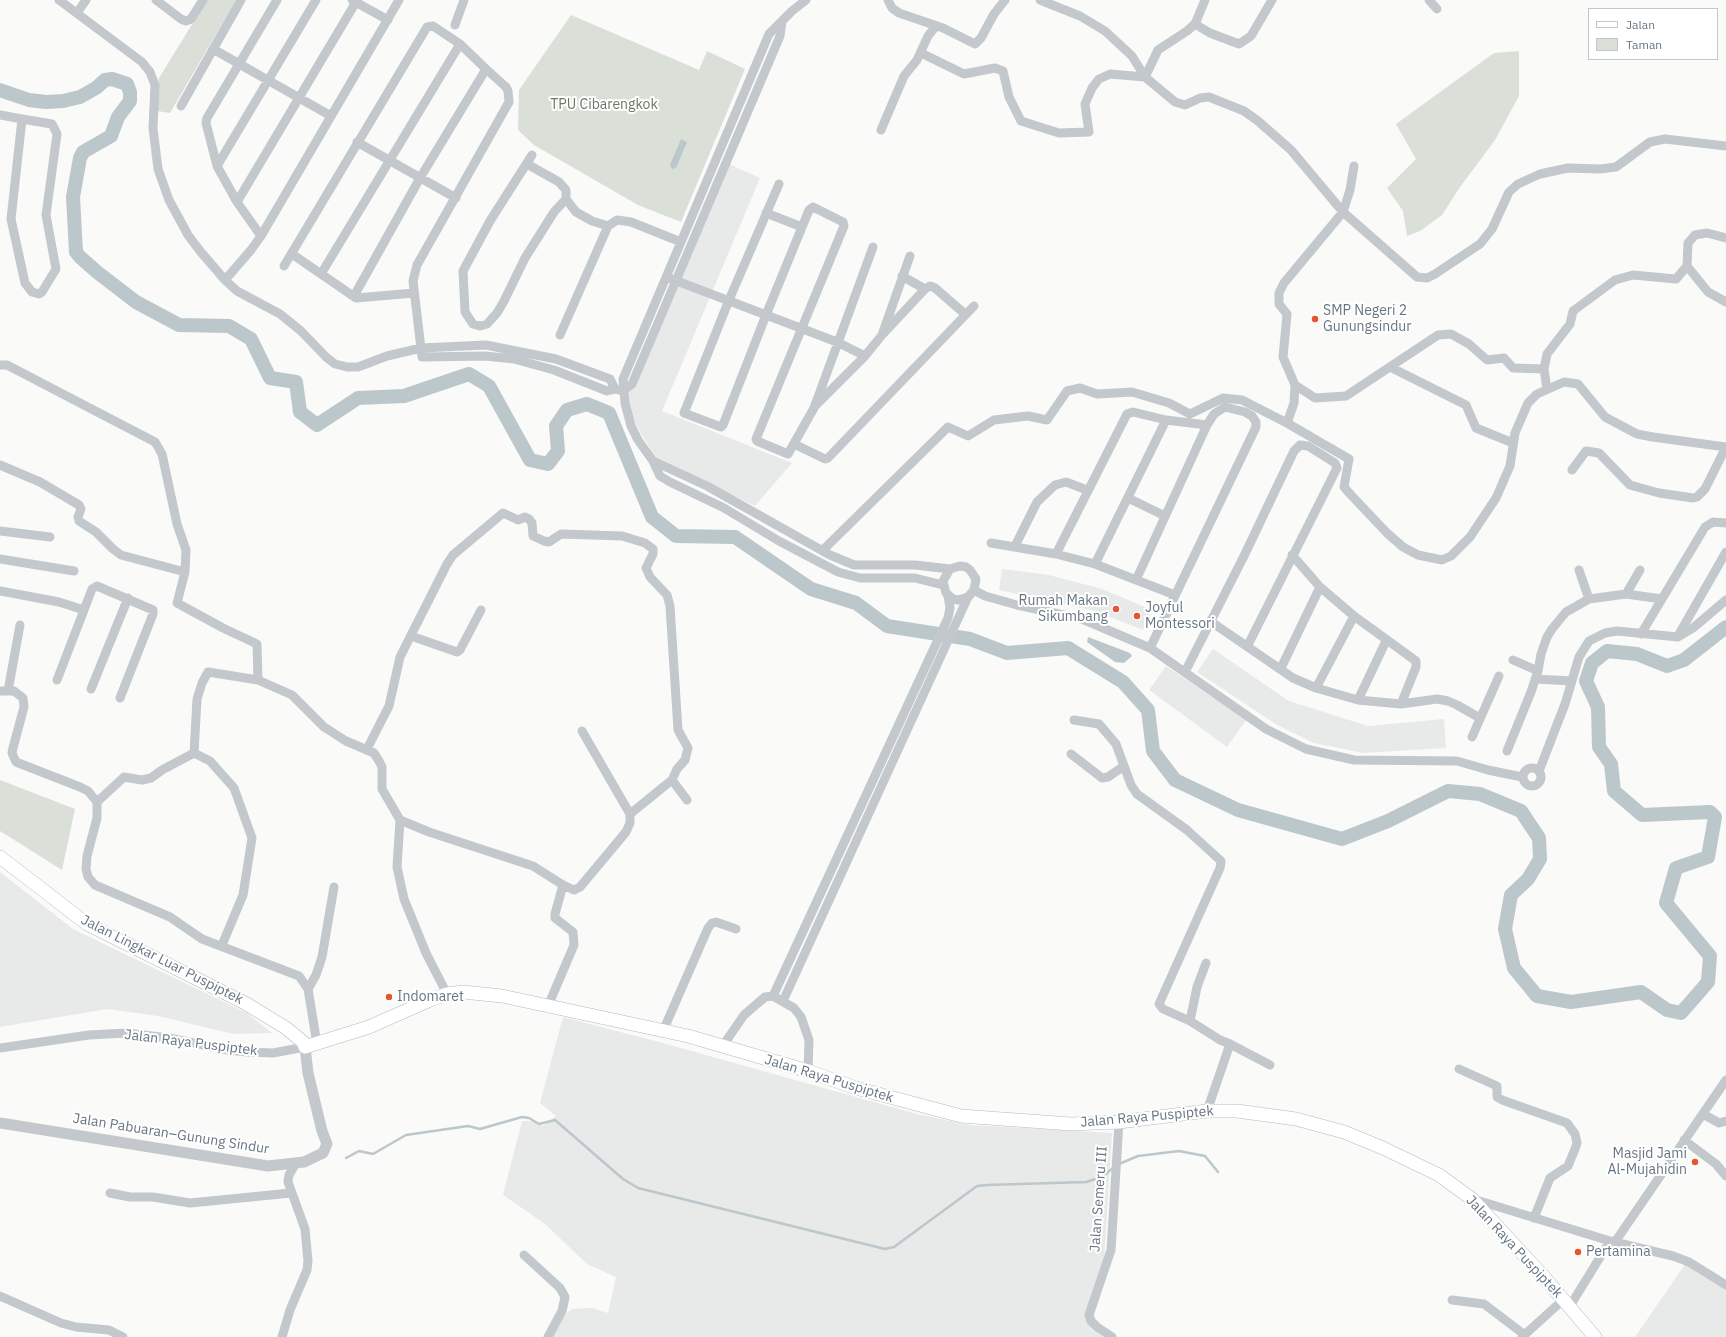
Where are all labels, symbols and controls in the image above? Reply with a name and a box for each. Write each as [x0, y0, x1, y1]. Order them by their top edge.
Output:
legend [1588, 8, 1718, 60]
text: Jalan [1626, 17, 1655, 32]
text: Taman [1626, 37, 1662, 52]
park label: TPU Cibarengkok [550, 97, 658, 113]
place label: SMP Negeri 2 Gunungsindur [1323, 303, 1411, 336]
marker: SMP Negeri 2 Gunungsindur [1310, 314, 1320, 324]
place label: Rumah Makan Sikumbang [1019, 593, 1108, 626]
place label: Joyful Montessori [1145, 600, 1215, 632]
marker: Rumah Makan Sikumbang [1111, 604, 1121, 614]
marker: Joyful Montessori [1132, 611, 1142, 621]
street label: Jalan Lingkar Luar Puspiptek [78, 912, 246, 1008]
place label: Indomaret [397, 989, 464, 1005]
marker: Indomaret [384, 992, 394, 1002]
street label: Jalan Raya Puspiptek [124, 1027, 258, 1059]
street label: Jalan Raya Puspiptek [763, 1051, 895, 1107]
street label: Jalan Raya Puspiptek [1080, 1103, 1214, 1131]
street label: Jalan Pabuaran–Gunung Sindur [72, 1110, 270, 1158]
street label: Jalan Semeru III [1087, 1146, 1111, 1252]
place label: Masjid Jami Al-Mujahidin [1607, 1146, 1687, 1178]
marker: Masjid Jami Al-Mujahidin [1690, 1157, 1700, 1167]
street label: Jalan Raya Puspiptek [1462, 1192, 1566, 1302]
place label: Pertamina [1586, 1244, 1651, 1260]
marker: Pertamina [1573, 1247, 1583, 1257]

